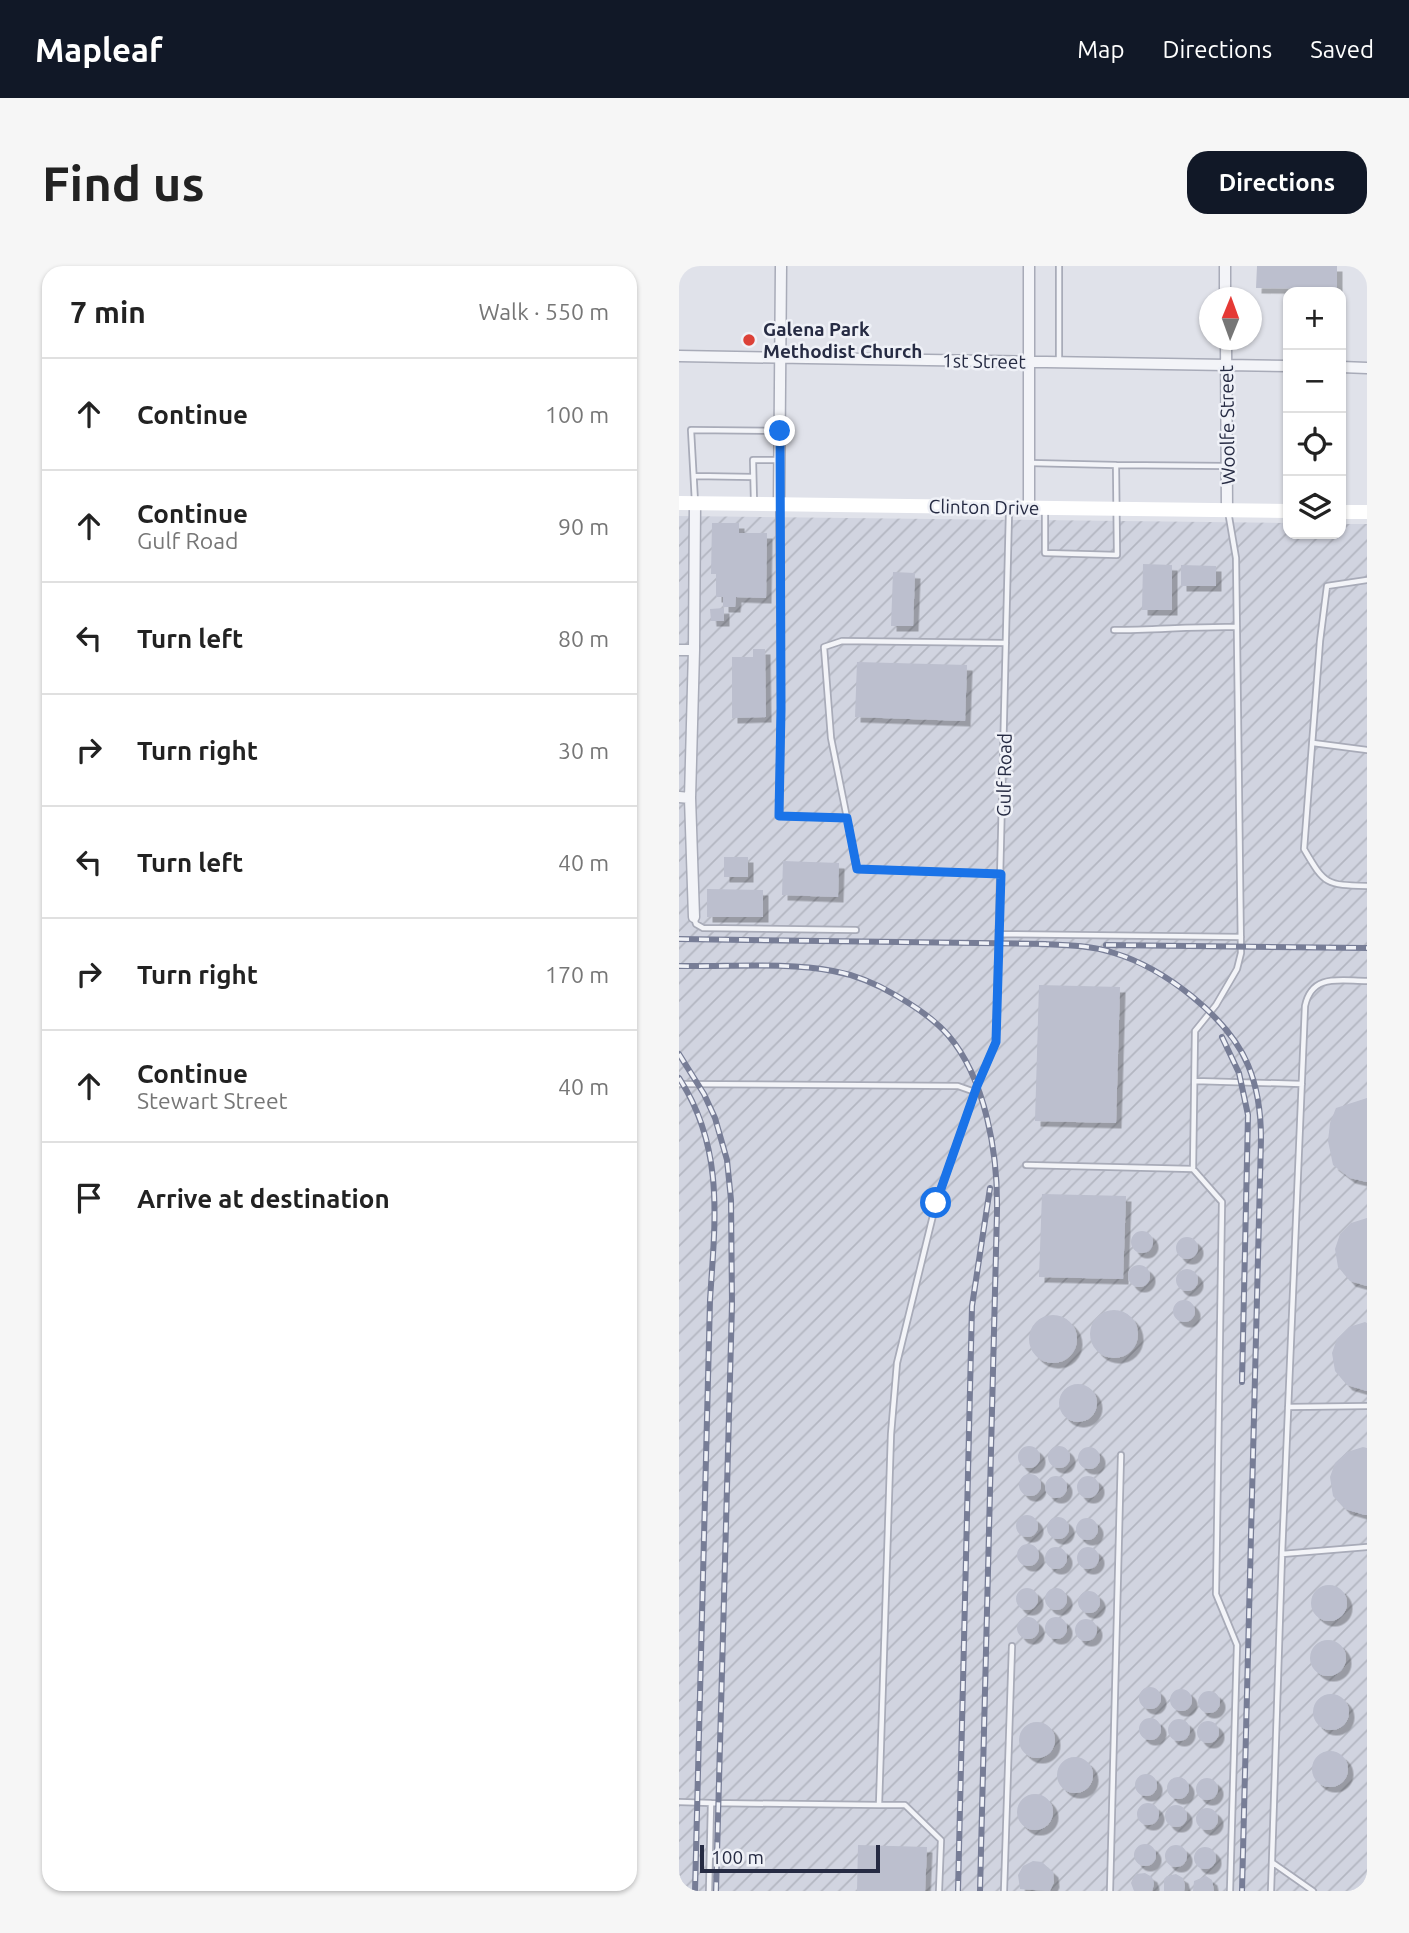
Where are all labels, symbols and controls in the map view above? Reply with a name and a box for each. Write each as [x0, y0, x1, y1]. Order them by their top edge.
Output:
text: Mapleaf [35, 31, 163, 68]
text: Map [1077, 36, 1124, 63]
text: Directions [1162, 36, 1272, 63]
text: Saved [1310, 36, 1374, 63]
button: Directions [1187, 151, 1367, 214]
text: Find us [42, 155, 205, 210]
north arrow [1199, 287, 1262, 350]
map controls [1283, 287, 1346, 539]
button: + [1283, 287, 1346, 350]
text: 7 min [70, 295, 146, 329]
text: Walk · 550 m [478, 299, 609, 324]
place label: Galena Park Methodist Church [763, 318, 922, 362]
marker: Galena Park Methodist Church [741, 332, 757, 348]
street label: 1st Street [942, 349, 1027, 373]
button: − [1283, 350, 1346, 413]
street label: Woolfe Street [1215, 364, 1239, 485]
icon: ahead [70, 395, 108, 433]
text: Continue [137, 400, 248, 429]
text: 100 m [545, 402, 609, 427]
button: locate [1283, 413, 1346, 476]
route end [764, 415, 795, 446]
button: layers [1283, 476, 1346, 539]
street label: Clinton Drive [928, 495, 1040, 519]
text: Continue [137, 499, 248, 528]
icon: ahead [70, 507, 108, 545]
text: 90 m [558, 514, 609, 539]
text: Gulf Road [137, 528, 238, 553]
icon: left [70, 619, 108, 657]
text: Turn left [137, 624, 243, 653]
text: 80 m [558, 626, 609, 651]
icon: right [70, 731, 108, 769]
street label: Gulf Road [992, 733, 1016, 817]
text: Turn right [137, 736, 258, 765]
text: 30 m [558, 738, 609, 763]
icon: left [70, 843, 108, 881]
text: Turn left [137, 848, 243, 877]
text: 40 m [558, 850, 609, 875]
icon: right [70, 955, 108, 993]
text: Turn right [137, 960, 258, 989]
text: 170 m [545, 962, 609, 987]
text: Continue [137, 1059, 248, 1088]
icon: ahead [70, 1067, 108, 1105]
text: 40 m [558, 1074, 609, 1099]
text: Stewart Street [137, 1088, 288, 1113]
icon: arrive [70, 1179, 108, 1217]
text: Arrive at destination [137, 1184, 390, 1213]
route start [920, 1187, 951, 1218]
scale bar [700, 1842, 880, 1874]
text: 100 m [711, 1846, 764, 1868]

